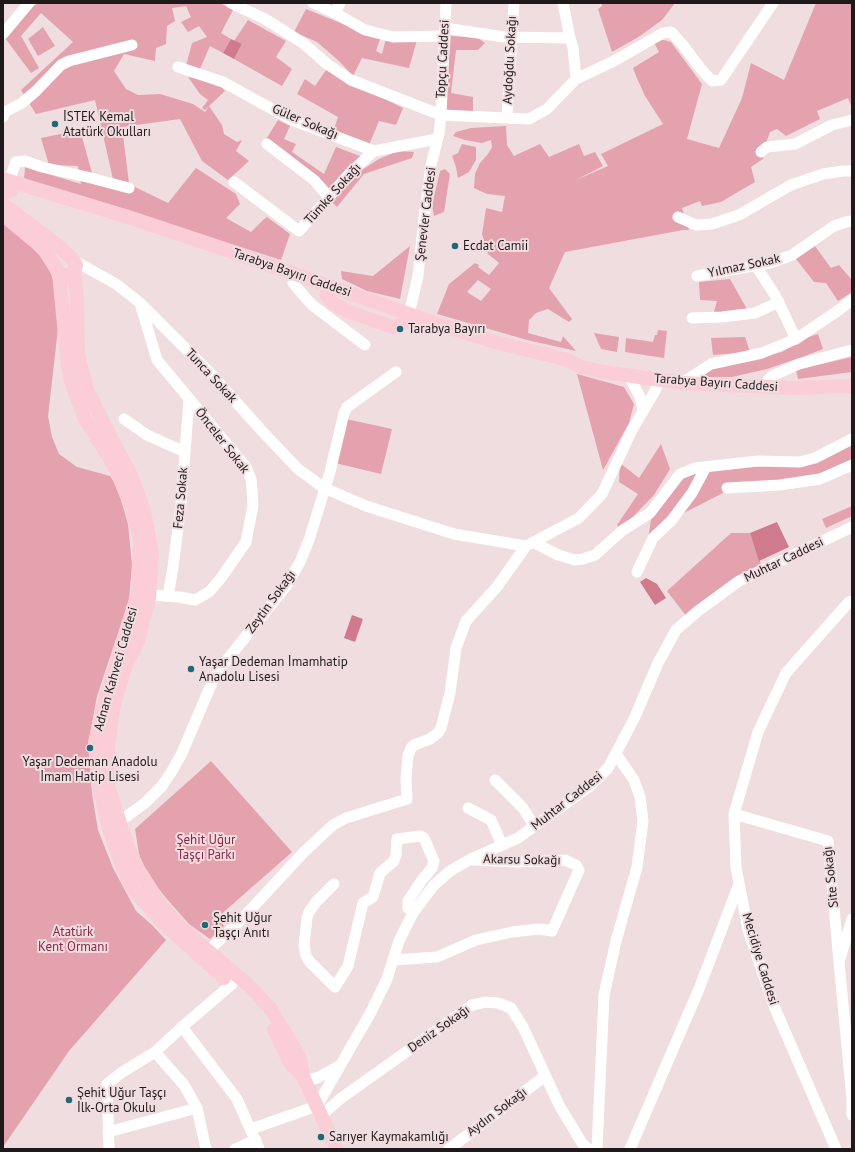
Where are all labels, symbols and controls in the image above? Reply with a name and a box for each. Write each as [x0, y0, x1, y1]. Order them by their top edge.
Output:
street label: Aydoğdu Sokağı [500, 15, 520, 105]
street label: Topçu Caddesi [433, 19, 453, 99]
street label: Güler Sokağı [270, 101, 340, 143]
place label: İSTEK Kemal Atatürk Okulları [63, 109, 151, 140]
marker: İSTEK Kemal Atatürk Okulları [50, 119, 60, 129]
street label: Tümke Sokağı [301, 160, 365, 228]
street label: Şenevler Caddesi [412, 166, 440, 262]
place label: Ecdat Camii [463, 238, 528, 254]
marker: Ecdat Camii [450, 241, 460, 251]
street label: Tarabya Bayırı Caddesi [231, 245, 353, 301]
street label: Yılmaz Sokak [706, 251, 782, 281]
place label: Tarabya Bayırı [408, 321, 485, 337]
marker: Tarabya Bayırı [395, 324, 405, 334]
street label: Tunca Sokak [182, 346, 240, 406]
street label: Tarabya Bayırı Caddesi [654, 371, 778, 395]
street label: Önceler Sokak [191, 405, 253, 477]
street label: Feza Sokak [171, 467, 191, 529]
street label: Muhtar Caddesi [742, 534, 826, 586]
street label: Zeytin Sokağı [243, 567, 299, 637]
street label: Adnan Kahveci Caddesi [91, 605, 141, 733]
place label: Yaşar Dedeman İmamhatip Anadolu Lisesi [199, 654, 348, 685]
marker: Yaşar Dedeman İmamhatip Anadolu Lisesi [186, 664, 196, 674]
marker: Yaşar Dedeman Anadolu İmam Hatip Lisesi [85, 743, 95, 753]
place label: Yaşar Dedeman Anadolu İmam Hatip Lisesi [23, 754, 157, 785]
street label: Muhtar Caddesi [528, 768, 606, 834]
park label: Şehit Uğur Taşçı Parkı [177, 832, 235, 863]
street label: Site Sokağı [820, 845, 842, 909]
street label: Akarsu Sokağı [483, 852, 561, 868]
place label: Şehit Uğur Taşçı Anıtı [213, 910, 272, 941]
street label: Mecidiye Caddesi [739, 911, 781, 1007]
marker: Şehit Uğur Taşçı Anıtı [200, 920, 210, 930]
park label: Atatürk Kent Ormanı [38, 924, 108, 955]
street label: Deniz Sokağı [405, 1002, 473, 1056]
street label: Aydın Sokağı [464, 1084, 530, 1140]
place label: Şehit Uğur Taşçı İlk-Orta Okulu [77, 1085, 166, 1116]
marker: Şehit Uğur Taşçı İlk-Orta Okulu [64, 1095, 74, 1105]
place label: Sarıyer Kaymakamlığı [329, 1129, 449, 1145]
marker: Sarıyer Kaymakamlığı [316, 1132, 326, 1142]

